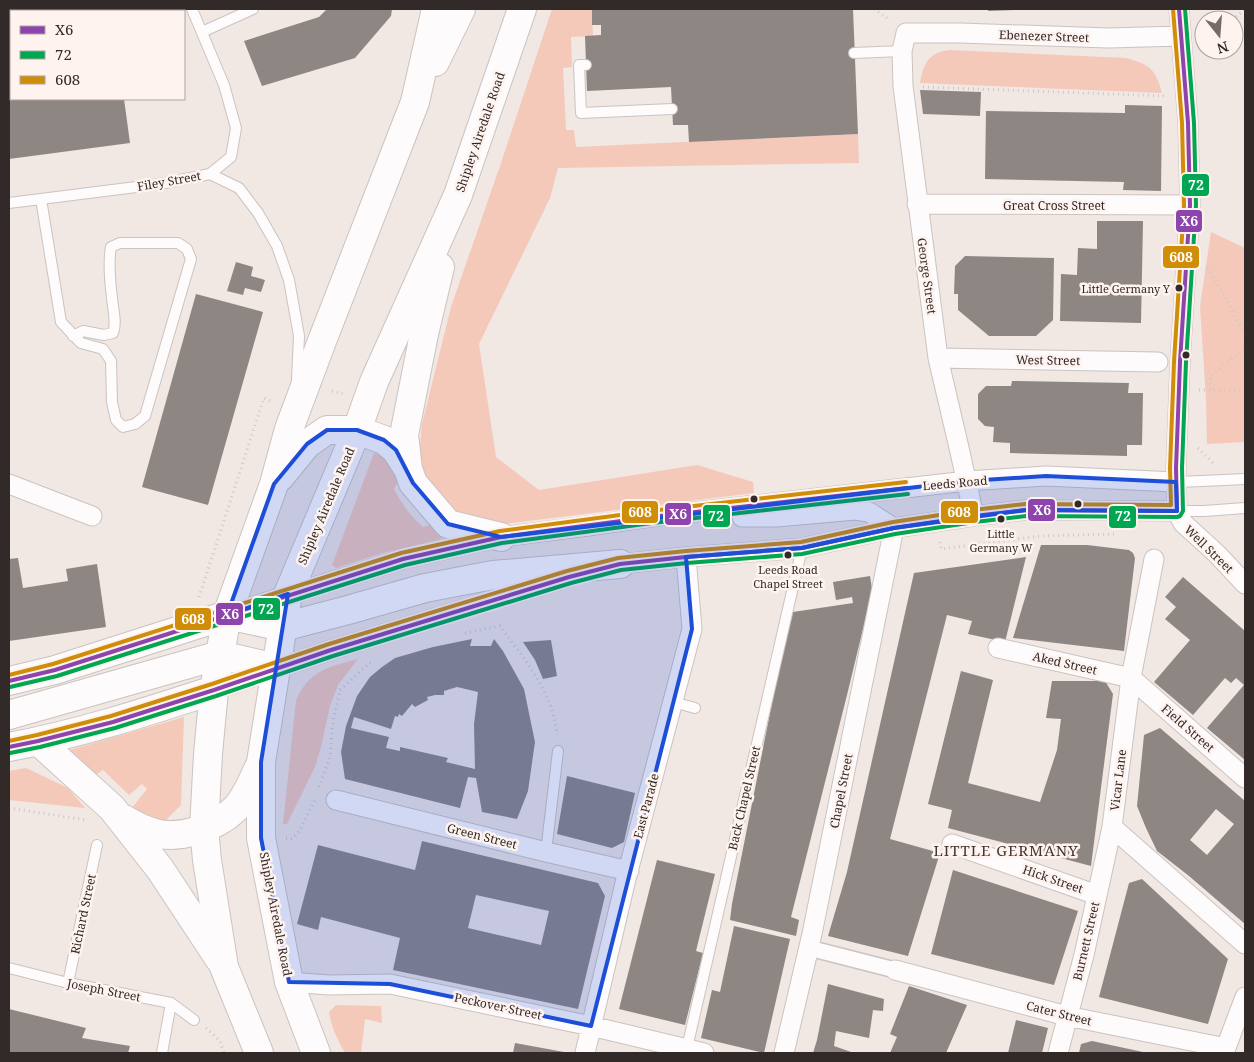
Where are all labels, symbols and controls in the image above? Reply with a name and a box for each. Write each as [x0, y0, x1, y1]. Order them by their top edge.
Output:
legend [10, 10, 185, 100]
north arrow [1194, 10, 1244, 60]
text: X6 [55, 19, 73, 39]
street label: Ebenezer Street [999, 26, 1089, 46]
text: N [1215, 37, 1231, 59]
text: 72 [55, 44, 72, 64]
text: 608 [55, 69, 80, 89]
street label: Shipley Airedale Road [451, 69, 509, 194]
street label: Filey Street [136, 167, 202, 195]
line badge: 72 [1181, 173, 1210, 197]
text: 72 [1188, 175, 1204, 194]
street label: Great Cross Street [1003, 197, 1105, 214]
line badge: X6 [1175, 209, 1203, 233]
text: X6 [1180, 211, 1198, 230]
street label: George Street [913, 237, 941, 315]
line badge: 608 [1162, 245, 1200, 269]
text: 608 [1169, 247, 1193, 266]
place label: Little Germany Y [1081, 281, 1170, 296]
marker: Little Germany Y [1174, 283, 1184, 293]
unlabelled marker [1181, 350, 1191, 360]
street label: West Street [1016, 351, 1080, 369]
street label: Shipley Airedale Road [294, 444, 359, 567]
street label: Leeds Road [922, 472, 989, 494]
unlabelled marker [749, 494, 759, 504]
line badge: X6 [1027, 498, 1056, 522]
unlabelled marker [1073, 499, 1083, 509]
line badge: 608 [621, 500, 659, 524]
line badge: 608 [940, 500, 979, 524]
text: X6 [1033, 500, 1051, 519]
text: 608 [628, 502, 652, 521]
line badge: X6 [664, 502, 692, 526]
text: 608 [947, 502, 971, 521]
text: X6 [669, 504, 687, 523]
line badge: 72 [702, 504, 731, 528]
line badge: 72 [1108, 505, 1137, 529]
text: 72 [708, 506, 724, 525]
text: 72 [1115, 506, 1131, 525]
marker: Little Germany W [996, 514, 1006, 524]
street label: Well Street [1181, 521, 1237, 577]
place label: Little Germany W [970, 526, 1033, 555]
marker: Leeds Road Chapel Street [783, 550, 793, 560]
place label: Leeds Road Chapel Street [753, 562, 823, 591]
line badge: 72 [252, 597, 281, 621]
text: 72 [258, 599, 274, 618]
line badge: X6 [215, 602, 244, 626]
text: X6 [221, 604, 239, 623]
line badge: 608 [174, 607, 212, 631]
text: 608 [181, 609, 205, 628]
street label: Aked Street [1031, 647, 1099, 679]
street label: Field Street [1158, 700, 1218, 756]
street label: Back Chapel Street [724, 744, 764, 852]
street label: Vicar Lane [1106, 748, 1130, 812]
street label: Chapel Street [825, 752, 857, 830]
street label: East Parade [629, 771, 663, 841]
street label: Green Street [445, 819, 519, 853]
district label: LITTLE GERMANY [933, 840, 1079, 860]
street label: Shipley Airedale Road [256, 850, 296, 978]
street label: Hick Street [1021, 861, 1085, 897]
street label: Richard Street [66, 872, 100, 956]
street label: Burnett Street [1069, 900, 1103, 982]
street label: Joseph Street [65, 974, 142, 1005]
street label: Peckover Street [453, 988, 543, 1024]
street label: Cater Street [1024, 997, 1094, 1029]

